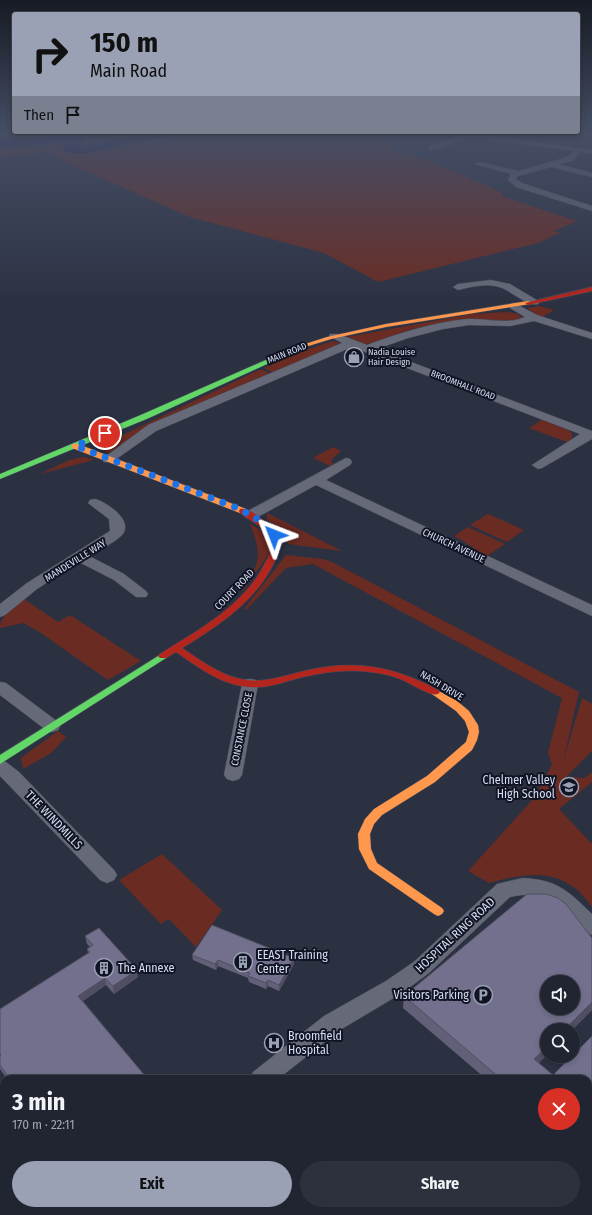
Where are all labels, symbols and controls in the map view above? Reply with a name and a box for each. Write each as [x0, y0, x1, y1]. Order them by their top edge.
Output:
text: 150 m [90, 26, 158, 59]
icon: right [24, 28, 76, 80]
text: Main Road [90, 60, 167, 82]
icon: arrive [62, 104, 84, 126]
text: Then [24, 106, 54, 124]
street label: MAIN ROAD [266, 341, 308, 365]
shop icon: Nadia Louise Hair Design [343, 346, 365, 368]
place label: Nadia Louise Hair Design [368, 347, 416, 367]
street label: BROOMHALL ROAD [429, 368, 497, 402]
pin [88, 416, 122, 450]
icon: arrive [94, 422, 116, 444]
position arrow [253, 514, 295, 556]
street label: CHURCH AVENUE [420, 526, 487, 566]
street label: MANDEVILLE WAY [43, 537, 108, 584]
street label: COURT ROAD [212, 567, 257, 613]
street label: NASH DRIVE [418, 668, 466, 704]
street label: CONSTANCE CLOSE [229, 691, 255, 767]
place label: Chelmer Valley High School [483, 773, 556, 801]
school or university icon: Chelmer Valley High School [558, 776, 580, 798]
street label: THE WINDMILLS [23, 788, 85, 852]
street label: HOSPITAL RING ROAD [412, 895, 498, 975]
place label: EEAST Training Center [257, 948, 328, 976]
building icon: EEAST Training Center [232, 951, 254, 973]
building icon: The Annexe [93, 957, 115, 979]
place label: The Annexe [118, 961, 175, 975]
map controls [540, 975, 580, 1063]
button: sound [540, 975, 580, 1015]
parking icon: Visitors Parking [472, 984, 494, 1006]
place label: Visitors Parking [393, 988, 469, 1002]
button: search [540, 1023, 580, 1063]
place label: Broomfield Hospital [288, 1029, 342, 1057]
hospital icon: Broomfield Hospital [263, 1032, 285, 1054]
text: 3 min [12, 1088, 65, 1116]
button: close [538, 1088, 580, 1130]
text: 170 m · 22:11 [12, 1117, 75, 1132]
button: Exit [12, 1161, 292, 1207]
button: Share [300, 1161, 580, 1207]

